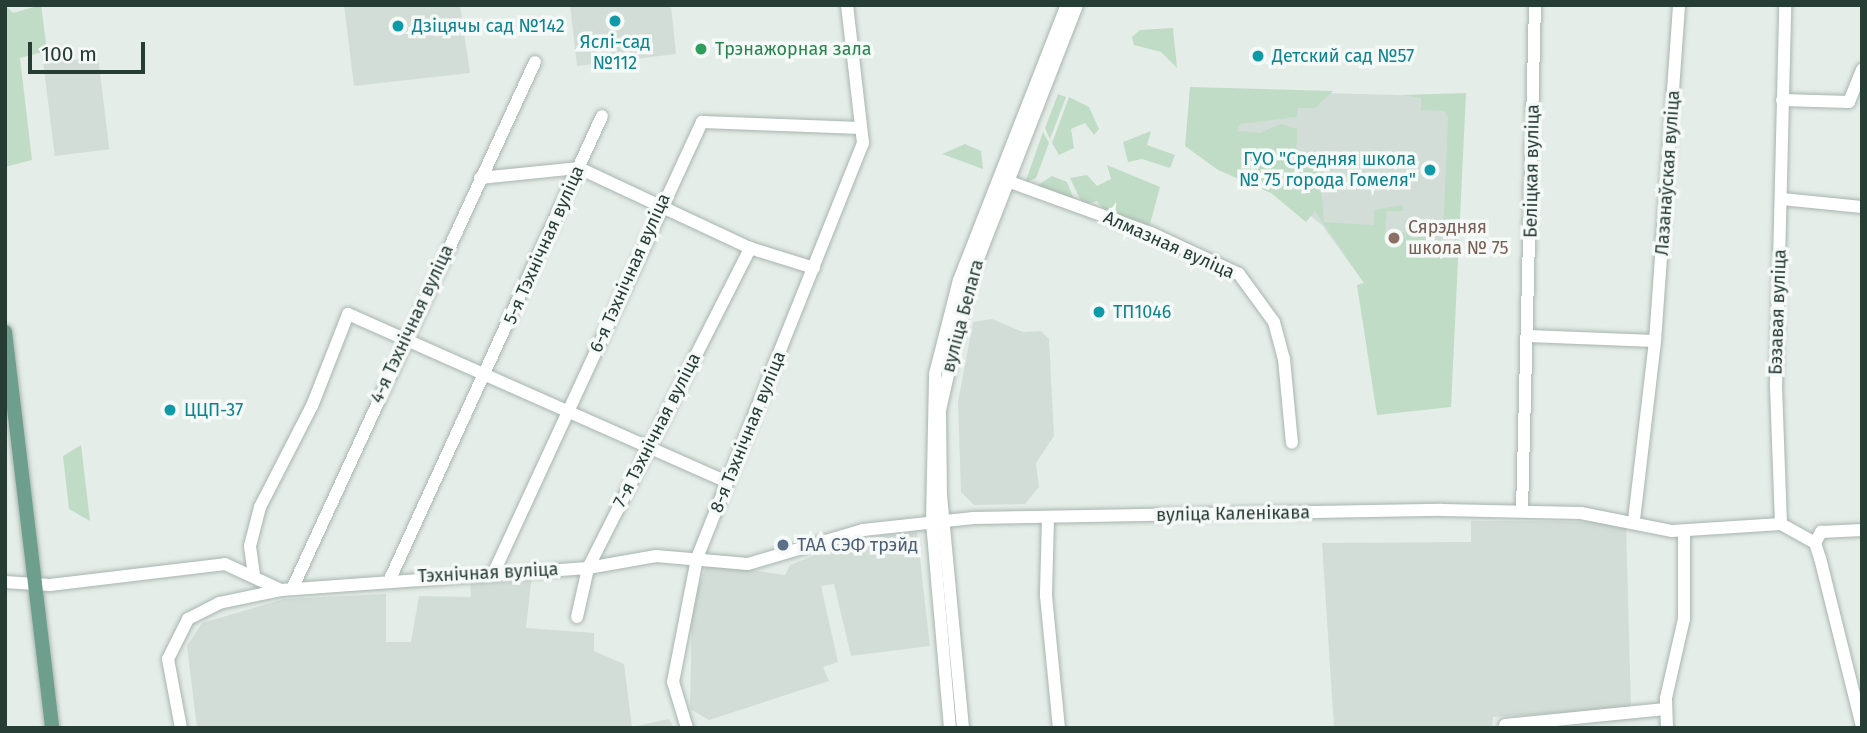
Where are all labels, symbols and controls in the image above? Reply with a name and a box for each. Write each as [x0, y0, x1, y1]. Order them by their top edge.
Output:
marker: Яслі-сад №112 [607, 13, 623, 29]
place label: Дзіцячы сад №142 [412, 15, 565, 37]
marker: Дзіцячы сад №142 [390, 18, 406, 34]
scale bar [32, 28, 149, 72]
place label: Яслі-сад №112 [580, 32, 650, 74]
place label: Трэнажорная зала [715, 38, 872, 60]
text: 100 m [41, 41, 97, 67]
marker: Трэнажорная зала [693, 41, 709, 57]
place label: Детский сад №57 [1272, 45, 1414, 67]
marker: Детский сад №57 [1250, 48, 1266, 64]
street label: Лазанаўская вуліца [1651, 90, 1685, 256]
street label: Беліцкая вуліца [1520, 104, 1544, 238]
place label: ГУО "Средняя школа № 75 города Гомеля" [1239, 149, 1416, 192]
street label: 5-я Тэхнічная вуліца [499, 162, 589, 328]
marker: ГУО "Средняя школа № 75 города Гомеля" [1422, 162, 1438, 178]
street label: 6-я Тэхнічная вуліца [585, 190, 675, 356]
street label: Алмазная вуліца [1100, 206, 1238, 284]
place label: Сярэдняя школа № 75 [1408, 217, 1508, 260]
marker: Сярэдняя школа № 75 [1386, 230, 1402, 246]
street label: 4-я Тэхнічная вуліца [366, 242, 458, 406]
street label: Бэзавая вуліца [1765, 249, 1791, 375]
street label: вуліца Белага [938, 257, 988, 375]
place label: ТП1046 [1113, 301, 1171, 323]
marker: ТП1046 [1091, 304, 1107, 320]
street label: 8-я Тэхнічная вуліца [706, 348, 790, 516]
street label: 7-я Тэхнічная вуліца [609, 349, 705, 511]
place label: ЦЦП-37 [184, 399, 243, 421]
marker: ЦЦП-37 [162, 402, 178, 418]
street label: вуліца Каленікава [1156, 502, 1310, 526]
place label: ТАА СЭФ трэйд [797, 534, 918, 556]
marker: ТАА СЭФ трэйд [775, 537, 791, 553]
street label: Тэхнічная вуліца [417, 559, 559, 587]

